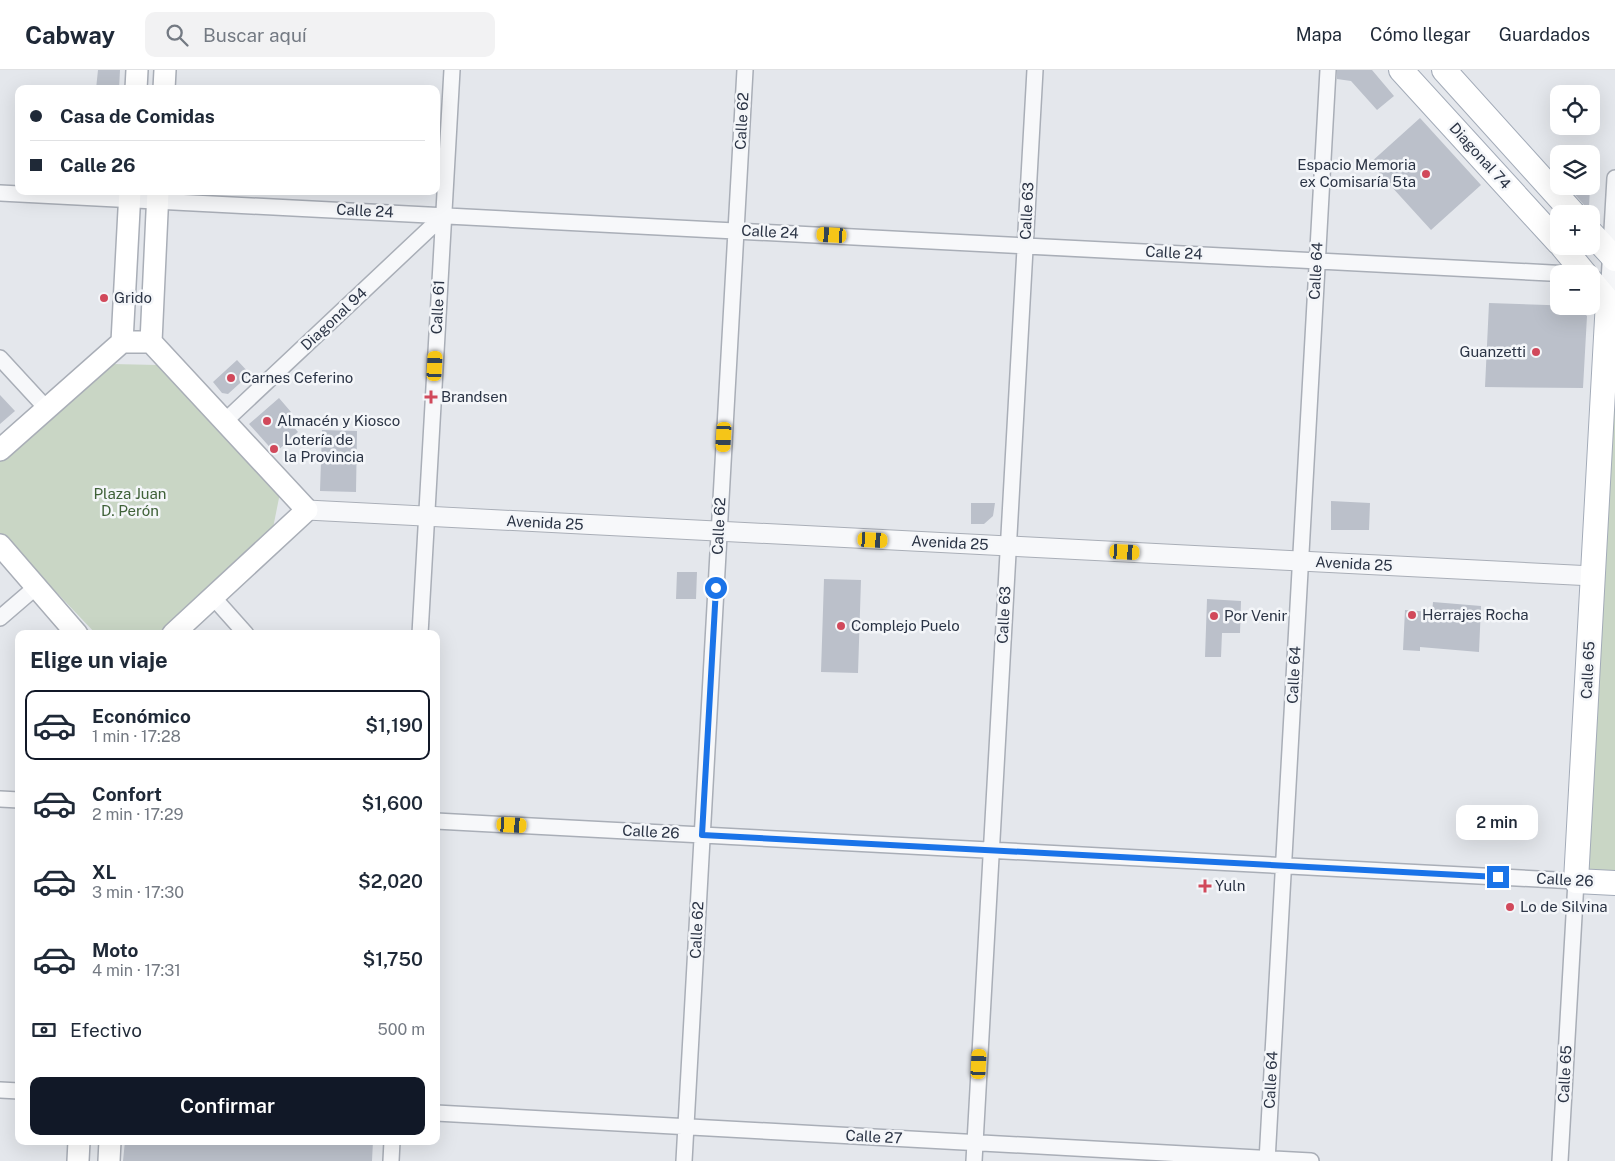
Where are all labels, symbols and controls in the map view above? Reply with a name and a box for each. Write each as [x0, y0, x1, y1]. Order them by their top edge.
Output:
search box [145, 12, 495, 57]
text: Cabway [25, 21, 115, 49]
icon: search [163, 21, 191, 49]
text: Buscar aquí [203, 24, 307, 46]
text: Mapa [1296, 24, 1342, 45]
text: Cómo llegar [1370, 24, 1471, 45]
text: Guardados [1499, 24, 1590, 45]
map controls [1550, 85, 1600, 315]
button: locate [1550, 85, 1600, 135]
street label: Calle 62 [732, 92, 751, 150]
text: Casa de Comidas [60, 105, 215, 127]
street label: Diagonal 74 [1446, 119, 1515, 192]
button: layers [1550, 145, 1600, 195]
text: Calle 26 [60, 154, 136, 176]
place label: Espacio Memoria ex Comisaría 5ta [1297, 156, 1416, 190]
marker: Espacio Memoria ex Comisaría 5ta [1420, 168, 1432, 180]
street label: Calle 63 [1017, 182, 1037, 240]
street label: Calle 24 [336, 201, 394, 220]
button: + [1550, 205, 1600, 255]
street label: Calle 24 [741, 222, 799, 241]
car [816, 227, 847, 243]
street label: Calle 64 [1305, 242, 1326, 300]
street label: Calle 24 [1145, 243, 1203, 262]
button: − [1550, 265, 1600, 315]
street label: Calle 61 [428, 279, 447, 335]
street label: Diagonal 94 [297, 284, 370, 353]
place label: Grido [114, 289, 152, 306]
marker: Grido [98, 292, 110, 304]
place label: Guanzetti [1459, 343, 1526, 360]
marker: Guanzetti [1530, 346, 1542, 358]
car [426, 351, 443, 381]
place label: Carnes Ceferino [241, 369, 353, 386]
marker: Carnes Ceferino [225, 372, 237, 384]
place label: Brandsen [441, 388, 507, 405]
marker: Brandsen [425, 391, 437, 403]
place label: Almacén y Kiosco [277, 412, 400, 429]
marker: Almacén y Kiosco [261, 415, 273, 427]
car [715, 422, 732, 452]
place label: Lotería de la Provincia [284, 431, 364, 465]
marker: Lotería de la Provincia [268, 443, 280, 455]
park label: Plaza Juan D. Perón [94, 485, 167, 519]
street label: Calle 62 [709, 497, 728, 555]
street label: Avenida 25 [506, 512, 584, 533]
car [857, 532, 888, 548]
street label: Avenida 25 [911, 532, 989, 553]
car [1109, 544, 1140, 560]
street label: Avenida 25 [1315, 553, 1393, 574]
route start [705, 577, 727, 599]
street label: Calle 63 [994, 586, 1014, 644]
place label: Herrajes Rocha [1422, 606, 1529, 623]
place label: Por Venir [1224, 607, 1287, 624]
marker: Herrajes Rocha [1406, 609, 1418, 621]
marker: Por Venir [1208, 610, 1220, 622]
place label: Complejo Puelo [851, 617, 960, 634]
marker: Complejo Puelo [835, 620, 847, 632]
street label: Calle 65 [1577, 641, 1598, 699]
street label: Calle 64 [1283, 646, 1304, 704]
text: Elige un viaje [30, 647, 168, 673]
icon: car [32, 703, 77, 748]
text: Económico [92, 705, 191, 727]
text: $1,190 [365, 714, 423, 736]
text: 1 min · 17:28 [92, 727, 181, 746]
icon: car [32, 781, 77, 826]
text: Confort [92, 783, 162, 805]
text: $1,600 [361, 792, 423, 814]
callout: 2 min [1457, 804, 1539, 840]
text: 2 min · 17:29 [92, 805, 183, 824]
text: 2 min [1476, 813, 1518, 832]
car [496, 817, 527, 833]
street label: Calle 26 [622, 822, 680, 841]
icon: car [32, 859, 77, 904]
text: XL [92, 861, 117, 883]
route end [1487, 866, 1509, 888]
text: $2,020 [358, 870, 423, 892]
street label: Calle 26 [1536, 870, 1594, 889]
place label: Yuln [1215, 877, 1245, 894]
marker: Yuln [1199, 880, 1211, 892]
text: 3 min · 17:30 [92, 883, 184, 902]
place label: Lo de Silvina [1520, 898, 1608, 915]
street label: Calle 62 [687, 901, 706, 959]
marker: Lo de Silvina [1504, 901, 1516, 913]
icon: car [32, 937, 77, 982]
text: Moto [92, 939, 138, 961]
text: $1,750 [362, 948, 423, 970]
text: 4 min · 17:31 [92, 961, 181, 980]
icon: cash [30, 1016, 58, 1044]
text: Efectivo [70, 1019, 142, 1041]
text: 500 m [378, 1020, 425, 1039]
street label: Calle 65 [1554, 1045, 1575, 1103]
car [970, 1049, 987, 1079]
street label: Calle 64 [1260, 1051, 1281, 1109]
button: Confirmar [30, 1077, 425, 1135]
street label: Calle 27 [845, 1127, 903, 1146]

